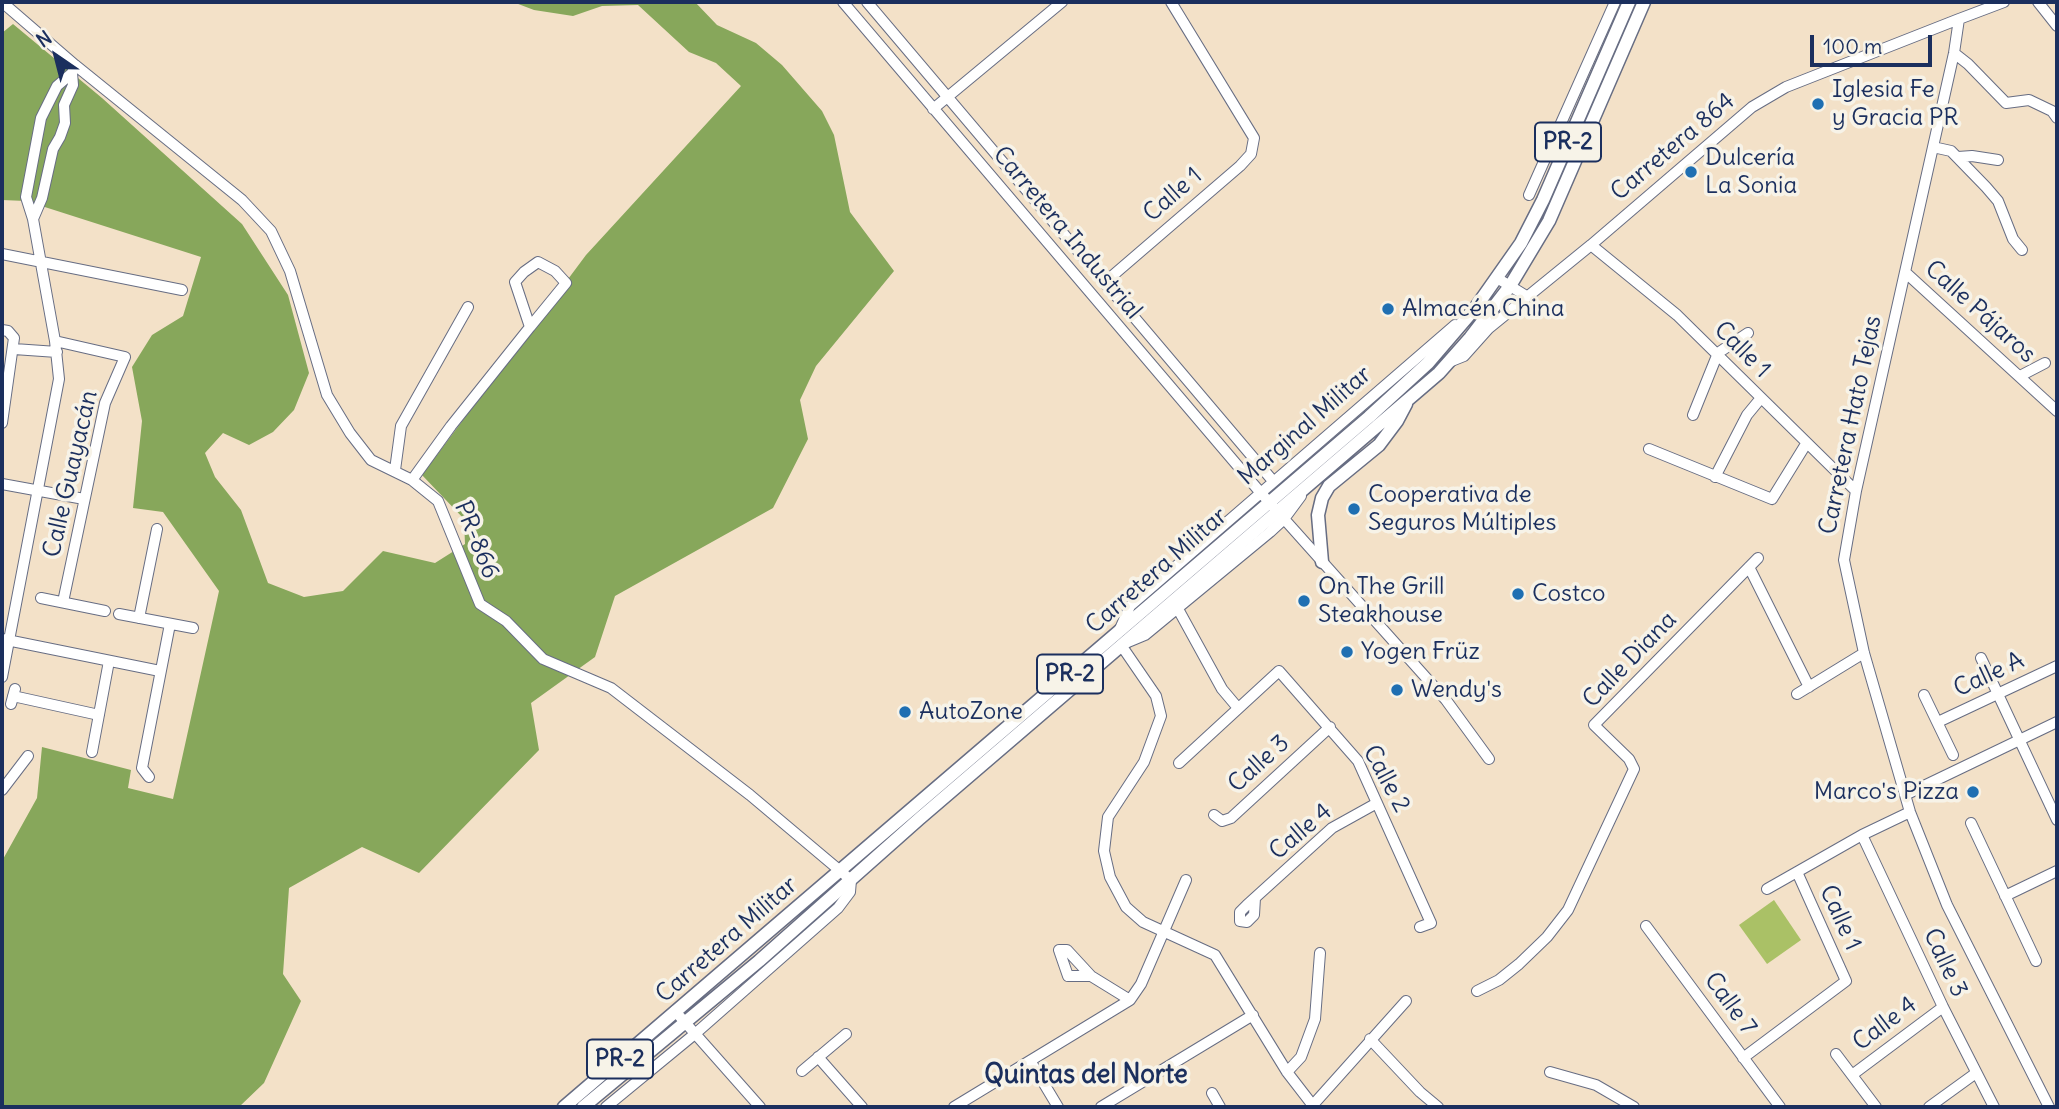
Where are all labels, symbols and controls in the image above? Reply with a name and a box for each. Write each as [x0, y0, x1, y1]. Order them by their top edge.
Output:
north arrow [21, 21, 91, 91]
scale bar [1814, 21, 1937, 65]
text: N [32, 25, 56, 52]
text: 100 m [1823, 33, 1882, 60]
place label: Iglesia Fe y Gracia PR [1832, 76, 1958, 132]
street label: Carretera 864 [1605, 87, 1741, 207]
marker: Iglesia Fe y Gracia PR [1810, 96, 1826, 112]
road number: PR-2 [1535, 122, 1601, 162]
street label: Carretera Industrial [986, 141, 1148, 325]
place label: Dulcería La Sonia [1705, 144, 1797, 200]
street label: Calle 1 [1138, 162, 1208, 228]
marker: Dulcería La Sonia [1683, 164, 1699, 180]
street label: Calle Pájaros [1919, 255, 2041, 369]
place label: Almacén China [1402, 295, 1564, 323]
marker: Almacén China [1380, 301, 1396, 317]
street label: Carretera Hato Tejas [1814, 313, 1888, 537]
street label: Calle 1 [1708, 316, 1776, 384]
street label: Marginal Militar [1233, 360, 1377, 492]
street label: Calle Guayacán [38, 388, 104, 560]
place label: Cooperativa de Seguros Múltiples [1368, 481, 1556, 537]
street label: PR-866 [447, 497, 505, 583]
marker: Cooperativa de Seguros Múltiples [1346, 501, 1362, 517]
street label: Carretera Militar [1080, 502, 1234, 640]
place label: On The Grill Steakhouse [1318, 573, 1444, 629]
place label: Costco [1532, 580, 1606, 608]
marker: Costco [1510, 586, 1526, 602]
marker: On The Grill Steakhouse [1296, 593, 1312, 609]
street label: Calle Diana [1577, 606, 1683, 714]
place label: Yogen Früz [1361, 638, 1480, 666]
marker: Yogen Früz [1339, 644, 1355, 660]
street label: Calle A [1949, 646, 2029, 704]
road number: PR-2 [1037, 654, 1103, 694]
place label: Wendy's [1411, 676, 1502, 704]
marker: Wendy's [1389, 682, 1405, 698]
place label: AutoZone [919, 698, 1023, 726]
marker: AutoZone [897, 704, 913, 720]
street label: Calle 3 [1222, 729, 1296, 799]
street label: Calle 2 [1356, 741, 1416, 817]
place label: Marco's Pizza [1814, 778, 1959, 806]
marker: Marco's Pizza [1965, 784, 1981, 800]
street label: Calle 4 [1264, 798, 1338, 866]
street label: Carretera Militar [650, 871, 804, 1009]
street label: Calle 1 [1813, 881, 1867, 955]
street label: Calle 3 [1917, 924, 1973, 1002]
street label: Calle 7 [1698, 967, 1762, 1041]
street label: Calle 4 [1847, 991, 1923, 1057]
road number: PR-2 [587, 1040, 653, 1078]
district label: Quintas del Norte [984, 1060, 1188, 1092]

